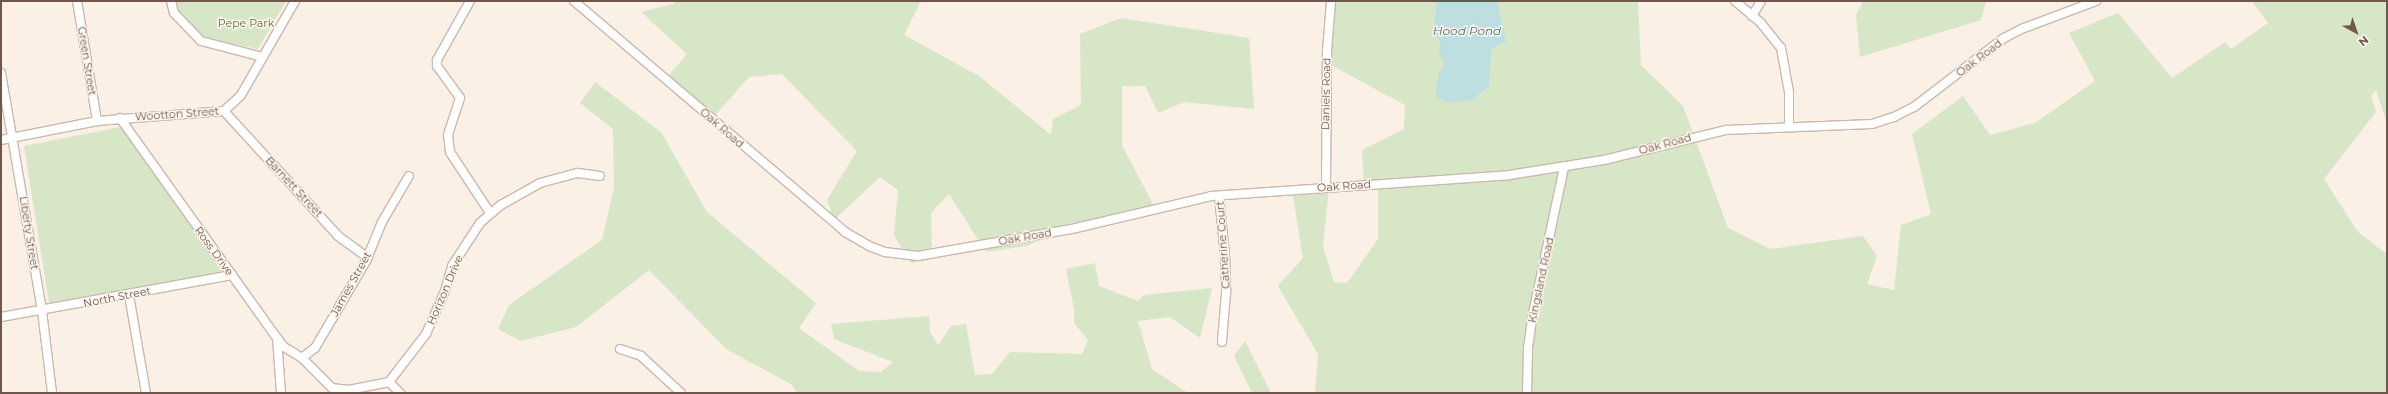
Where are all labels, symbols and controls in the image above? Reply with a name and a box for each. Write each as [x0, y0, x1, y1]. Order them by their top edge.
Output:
north arrow [2336, 12, 2376, 52]
park label: Pepe Park [218, 16, 274, 30]
water label: Hood Pond [1433, 24, 1501, 38]
street label: Green Street [75, 26, 99, 96]
text: N [2356, 33, 2372, 49]
street label: Oak Road [1953, 36, 2005, 80]
street label: Daniels Road [1319, 58, 1333, 130]
street label: Wootton Street [134, 104, 220, 124]
street label: Oak Road [697, 105, 747, 151]
street label: Oak Road [1637, 131, 1693, 157]
street label: Barnett Street [263, 154, 325, 220]
street label: Oak Road [1317, 178, 1371, 194]
street label: Liberty Street [17, 195, 41, 271]
street label: Catherine Court [1213, 201, 1233, 289]
street label: Ross Drive [192, 224, 236, 278]
street label: Oak Road [997, 226, 1053, 248]
street label: Kingsland Road [1525, 236, 1557, 324]
street label: James Street [328, 249, 374, 319]
street label: Horizon Drive [424, 253, 466, 327]
street label: North Street [82, 284, 152, 310]

